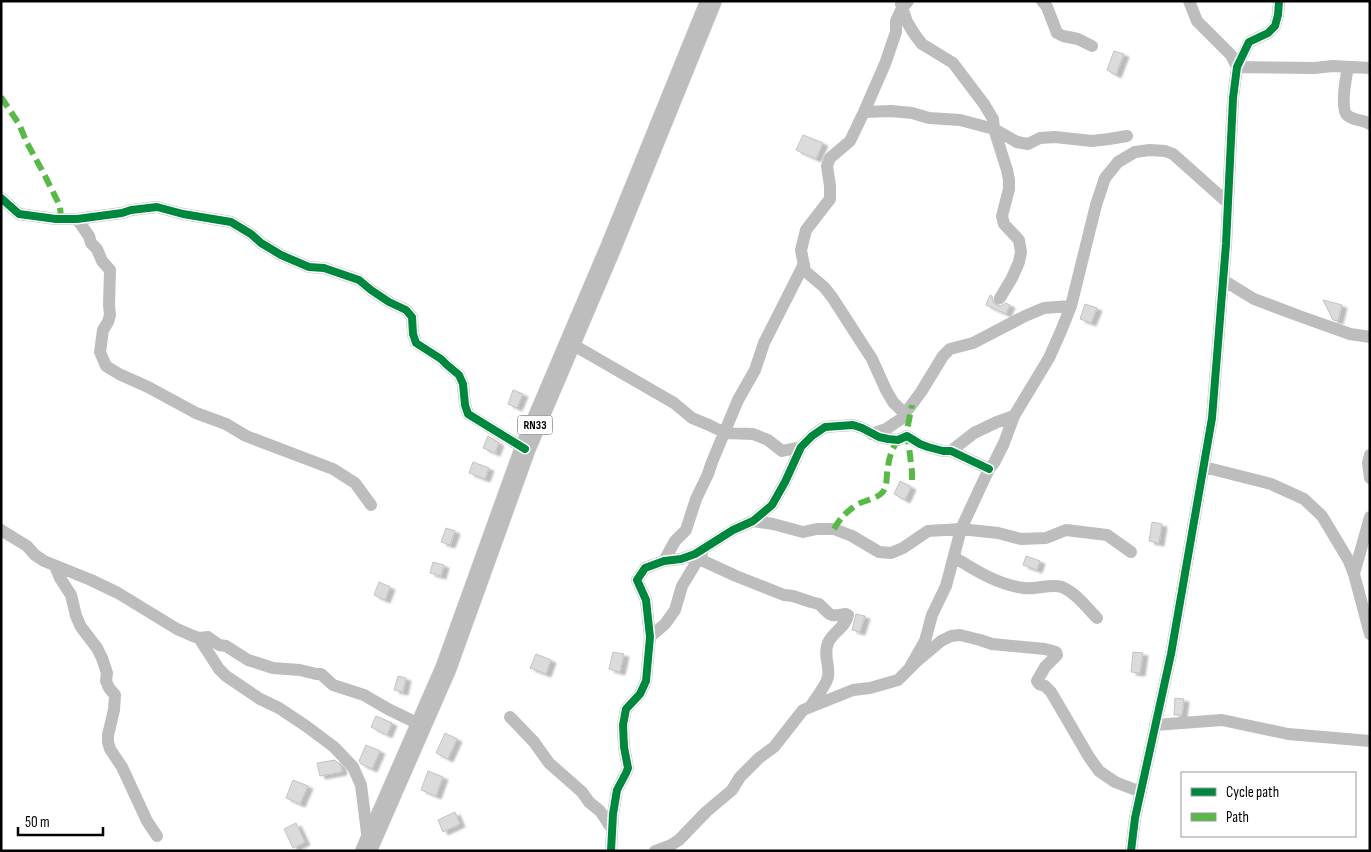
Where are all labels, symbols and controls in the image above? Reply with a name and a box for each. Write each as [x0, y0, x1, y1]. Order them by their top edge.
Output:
road number: RN33 [518, 416, 552, 434]
legend [1181, 772, 1356, 837]
text: Cycle path [1226, 783, 1279, 802]
scale bar [18, 804, 102, 836]
text: Path [1226, 808, 1249, 827]
text: 50 m [25, 813, 50, 832]

